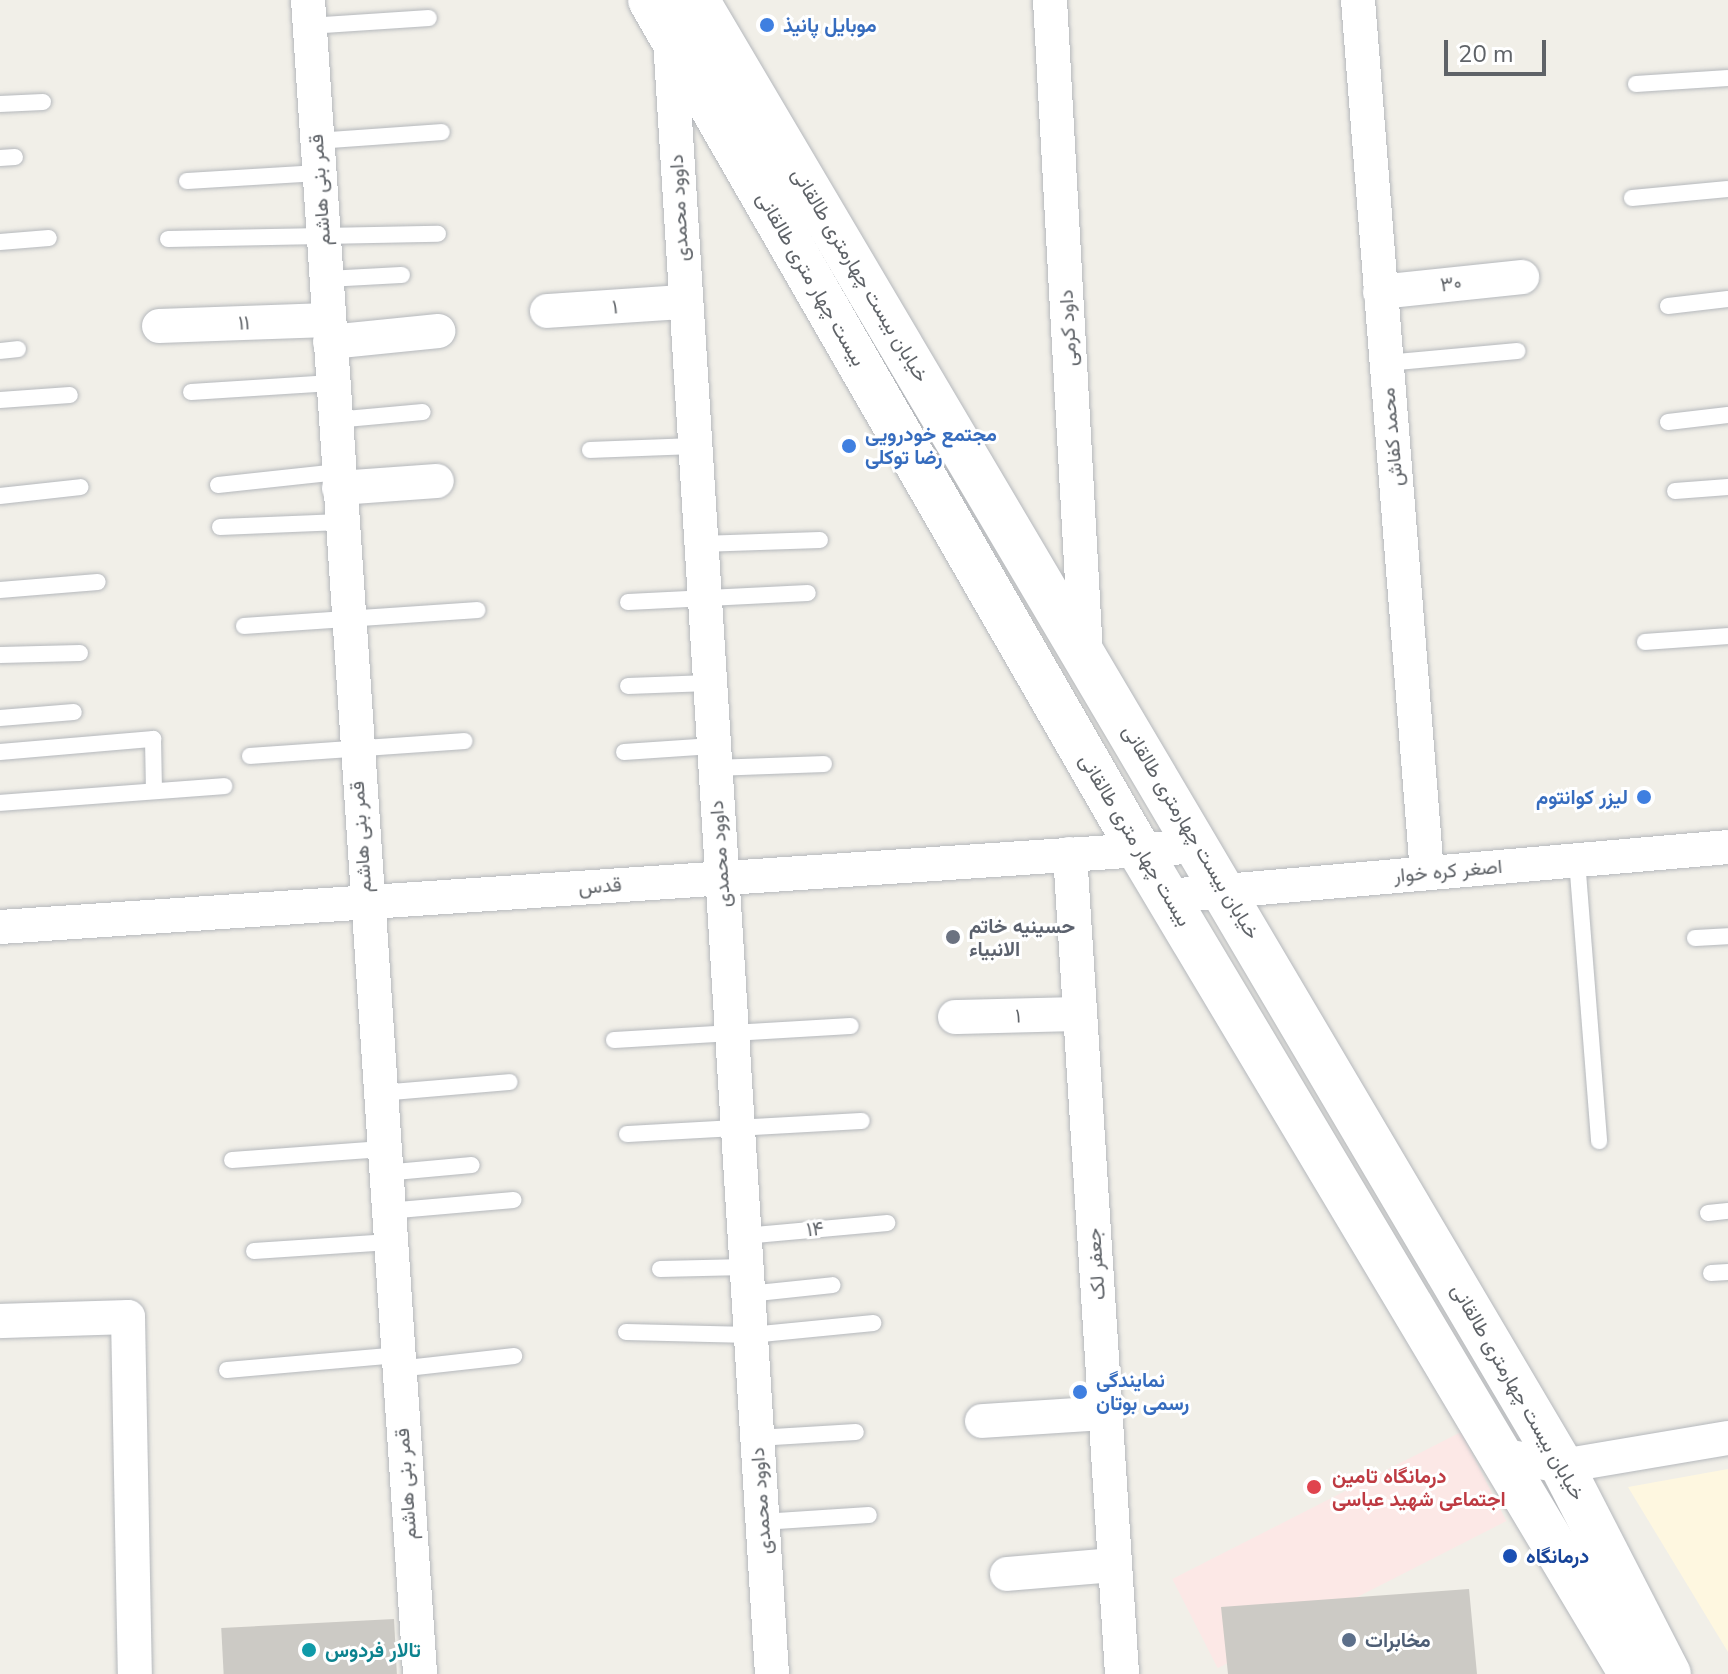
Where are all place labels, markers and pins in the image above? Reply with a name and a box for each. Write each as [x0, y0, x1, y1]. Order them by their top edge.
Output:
place label: موبایل پانیذ [783, 13, 877, 37]
marker: موبایل پانیذ [758, 16, 776, 34]
place label: مجتمع خودرویی رضا توکلی [865, 422, 997, 469]
marker: مجتمع خودرویی رضا توکلی [840, 437, 858, 455]
place label: لیزر کوانتوم [1536, 785, 1628, 809]
marker: لیزر کوانتوم [1635, 788, 1653, 806]
place label: حسینیه خاتم الانبیاء [969, 914, 1075, 961]
marker: حسینیه خاتم الانبیاء [944, 928, 962, 946]
place label: نمایندگی رسمی بوتان [1096, 1368, 1189, 1415]
marker: نمایندگی رسمی بوتان [1071, 1383, 1089, 1401]
place label: درمانگاه تامین اجتماعی شهید عباسی [1332, 1464, 1506, 1511]
marker: درمانگاه تامین اجتماعی شهید عباسی [1303, 1476, 1325, 1498]
place label: درمانگاه [1526, 1544, 1589, 1568]
marker: درمانگاه [1501, 1547, 1519, 1565]
place label: مخابرات [1365, 1628, 1431, 1652]
marker: مخابرات [1340, 1631, 1358, 1649]
place label: تالار فردوس [325, 1638, 421, 1662]
marker: تالار فردوس [300, 1641, 318, 1659]

